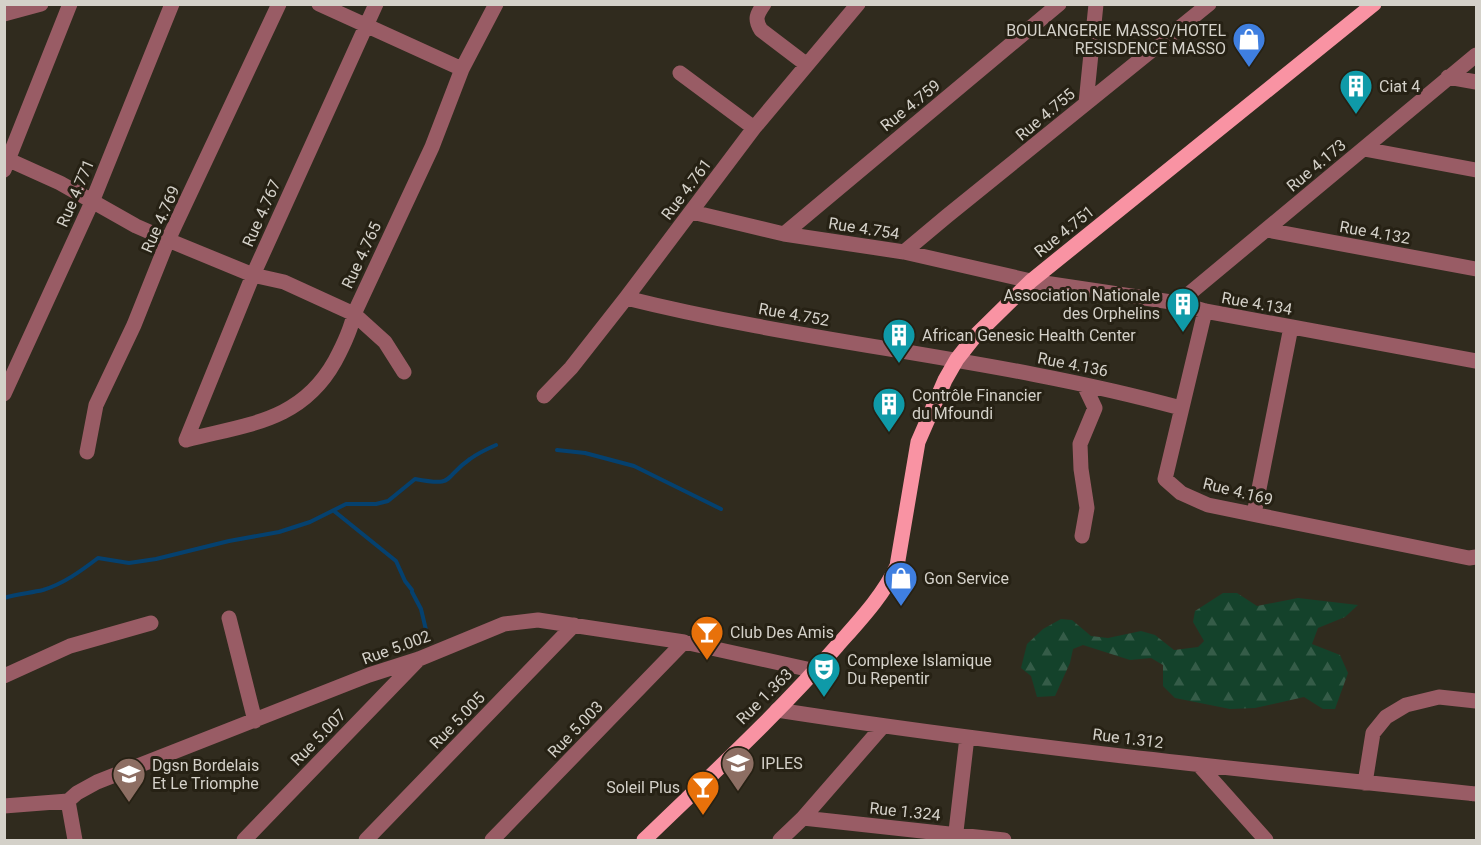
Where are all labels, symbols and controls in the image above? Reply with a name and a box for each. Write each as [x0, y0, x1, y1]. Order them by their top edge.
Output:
place label: BOULANGERIE MASSO/HOTEL RESISDENCE MASSO [1006, 21, 1226, 58]
shop icon: BOULANGERIE MASSO/HOTEL RESISDENCE MASSO [1231, 21, 1267, 68]
building icon: Ciat 4 [1338, 68, 1374, 115]
street label: Rue 4.759 [877, 76, 944, 135]
place label: Ciat 4 [1379, 77, 1420, 96]
street label: Rue 4.755 [1012, 84, 1079, 145]
street label: Rue 4.173 [1283, 135, 1350, 196]
street label: Rue 4.761 [657, 155, 715, 224]
street label: Rue 4.771 [53, 157, 98, 230]
street label: Rue 4.767 [238, 177, 285, 250]
street label: Rue 4.769 [137, 183, 184, 256]
street label: Rue 4.751 [1031, 202, 1098, 261]
street label: Rue 4.754 [827, 214, 901, 243]
street label: Rue 4.132 [1338, 217, 1412, 248]
street label: Rue 4.765 [338, 219, 385, 292]
place label: Association Nationale des Orphelins [1004, 286, 1160, 323]
building icon: Association Nationale des Orphelins [1165, 286, 1201, 333]
street label: Rue 4.134 [1220, 288, 1294, 319]
street label: Rue 4.752 [757, 299, 831, 330]
building icon: African Genesic Health Center [881, 317, 917, 364]
place label: African Genesic Health Center [922, 326, 1136, 345]
street label: Rue 4.136 [1036, 348, 1110, 381]
building icon: Contrôle Financier du Mfoundi [871, 386, 907, 433]
place label: Contrôle Financier du Mfoundi [912, 386, 1042, 423]
street label: Rue 4.169 [1201, 474, 1275, 509]
shop icon: Gon Service [883, 560, 919, 607]
place label: Gon Service [924, 569, 1009, 588]
bar icon: Club Des Amis [689, 614, 725, 661]
place label: Club Des Amis [730, 623, 834, 642]
street label: Rue 5.002 [359, 626, 433, 669]
theatre icon: Complexe Islamique Du Repentir [806, 651, 842, 698]
place label: Complexe Islamique Du Repentir [847, 651, 992, 688]
street label: Rue 1.363 [732, 664, 796, 728]
street label: Rue 5.005 [426, 688, 489, 753]
street label: Rue 5.003 [544, 697, 607, 762]
street label: Rue 5.007 [287, 705, 350, 770]
street label: Rue 1.312 [1091, 725, 1164, 752]
school or university icon: IPLES [720, 745, 756, 792]
place label: IPLES [761, 754, 803, 773]
school or university icon: Dgsn Bordelais Et Le Triomphe [111, 756, 147, 803]
place label: Dgsn Bordelais Et Le Triomphe [152, 756, 259, 793]
bar icon: Soleil Plus [685, 769, 721, 816]
place label: Soleil Plus [606, 778, 680, 797]
street label: Rue 1.324 [868, 798, 941, 825]

